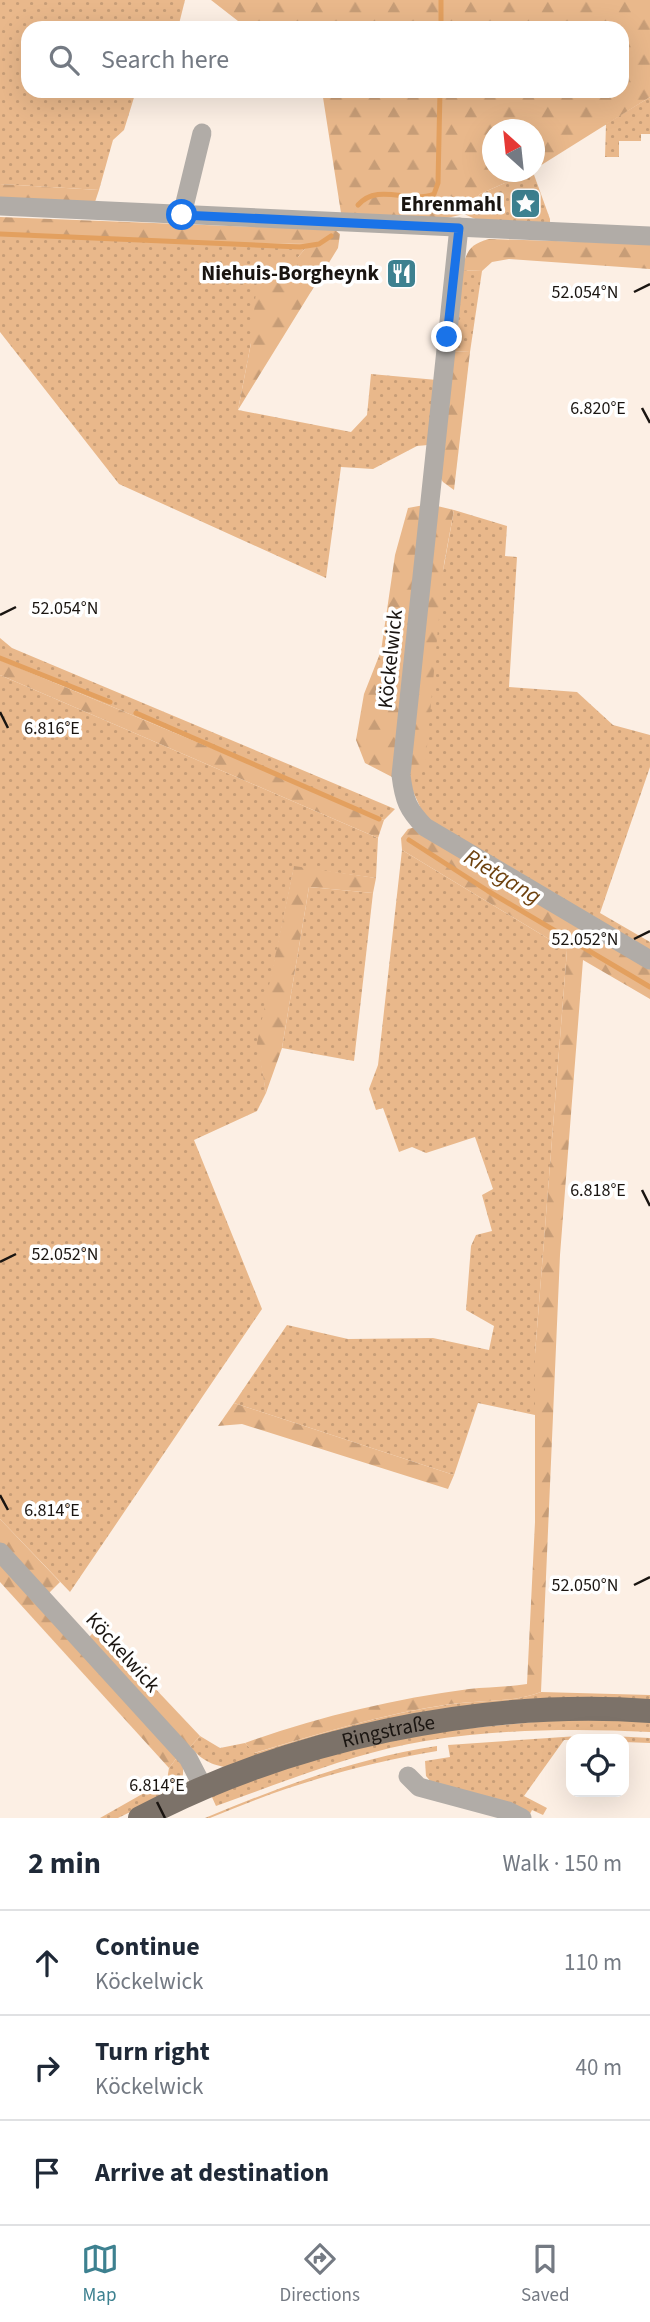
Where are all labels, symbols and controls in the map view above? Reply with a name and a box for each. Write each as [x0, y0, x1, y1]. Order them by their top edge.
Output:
search box [21, 21, 629, 98]
icon: search [45, 41, 83, 79]
text: Search here [101, 41, 229, 78]
north arrow [482, 119, 545, 182]
place icon: Ehrenmahl [508, 187, 542, 221]
place label: Ehrenmahl [400, 189, 502, 219]
route start [166, 199, 197, 230]
restaurant icon: Niehuis-Borgheynk [385, 256, 419, 290]
place label: Niehuis-Borgheynk [201, 258, 379, 288]
text: 52.054°N [552, 280, 618, 305]
route end [431, 321, 462, 352]
text: 6.820°E [570, 396, 626, 421]
text: 52.054°N [32, 596, 98, 621]
street label: Köckelwick [370, 608, 410, 710]
text: 6.816°E [24, 716, 80, 741]
water label: Rietgang [458, 840, 548, 912]
text: 52.052°N [552, 927, 618, 952]
text: 6.818°E [570, 1178, 626, 1203]
text: 52.052°N [32, 1242, 98, 1267]
text: 6.814°E [24, 1498, 80, 1523]
text: 52.050°N [552, 1573, 618, 1598]
street label: Köckelwick [79, 1605, 168, 1699]
street label: Ringstraße [338, 1707, 437, 1756]
map controls [566, 1734, 629, 1797]
button: locate [566, 1734, 629, 1797]
text: 6.814°E [129, 1773, 185, 1798]
text: 2 min [28, 1842, 101, 1885]
text: Walk · 150 m [503, 1847, 622, 1880]
text: Continue [95, 1928, 200, 1965]
icon: ahead [28, 1944, 66, 1982]
text: 110 m [564, 1946, 622, 1979]
text: Köckelwick [95, 1965, 203, 1998]
text: Turn right [95, 2033, 210, 2070]
icon: right [28, 2049, 66, 2087]
text: 40 m [575, 2051, 622, 2084]
text: Köckelwick [95, 2070, 203, 2103]
icon: arrive [28, 2154, 66, 2192]
text: Arrive at destination [95, 2154, 329, 2191]
tab: Map [81, 2240, 119, 2309]
tab: Directions [280, 2240, 360, 2309]
tab: Saved [521, 2240, 569, 2309]

